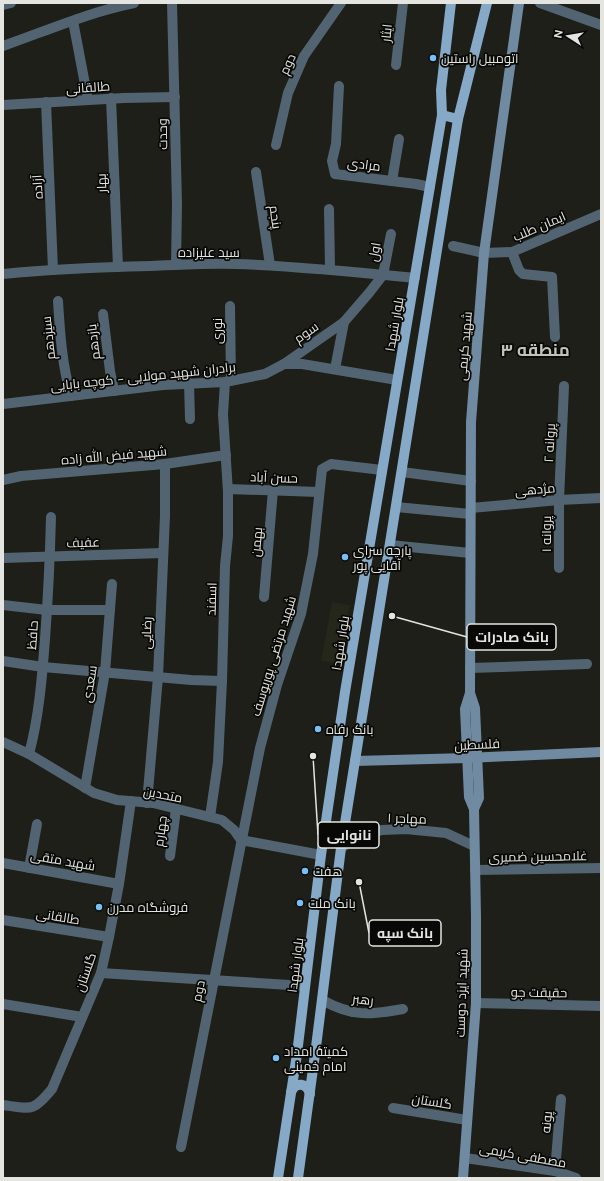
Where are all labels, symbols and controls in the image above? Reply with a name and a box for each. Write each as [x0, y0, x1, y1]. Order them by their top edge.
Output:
north arrow [548, 16, 588, 56]
street label: ایثار [377, 23, 396, 44]
text: N [551, 29, 566, 39]
place label: اتومبیل راستین [441, 50, 518, 67]
street label: دوم [275, 51, 301, 78]
marker: اتومبیل راستین [428, 53, 438, 63]
street label: طالقانی [65, 77, 111, 98]
street label: وحدت [154, 118, 171, 150]
street label: مرادی [346, 154, 382, 175]
street label: بهار [93, 173, 110, 194]
street label: آزاده [28, 174, 47, 200]
street label: پنجم [264, 204, 286, 231]
street label: ایمان طلب [510, 208, 568, 245]
street label: اول [364, 241, 385, 263]
street label: سید علیزاده [178, 244, 240, 261]
street label: بلوار شهدا [381, 295, 408, 353]
street label: شهید کریمی [453, 311, 476, 381]
street label: سیزدهم [38, 315, 60, 361]
street label: نوری [209, 318, 226, 344]
street label: سوم [291, 318, 323, 348]
street label: یازدهم [83, 322, 105, 361]
district label: منطقه ۳ [500, 339, 570, 361]
street label: برادران شهید مولایی - کوچه بابایی [50, 358, 237, 396]
street label: پروانه ۲ [540, 422, 560, 463]
street label: شهید فیض الله زاده [60, 442, 168, 469]
street label: حسن آباد [250, 468, 298, 487]
street label: مژدهی [514, 479, 556, 500]
street label: پروانه ۱ [538, 515, 556, 552]
street label: بهمن [247, 526, 266, 558]
street label: عفیف [66, 533, 100, 552]
place label: پارچه سرای آقایی پور [352, 542, 412, 575]
marker: پارچه سرای آقایی پور [340, 552, 350, 562]
street label: اسفند [202, 582, 221, 616]
street label: شهید مرتضی پوریوسف [247, 594, 301, 719]
street label: بلوار شهدا [328, 615, 353, 672]
street label: رضایی [137, 616, 156, 650]
street label: حافظ [23, 620, 42, 650]
callout: بانک صادرات [467, 624, 556, 650]
text: بانک صادرات [475, 628, 549, 646]
street label: سعدی [78, 664, 101, 704]
place label: بانک رفاه [326, 721, 374, 738]
marker: بانک رفاه [313, 724, 323, 734]
street label: فلسطین [454, 735, 500, 754]
street label: متحدین [142, 782, 184, 807]
street label: مهاجر ۱ [387, 809, 427, 828]
street label: چهارم [150, 814, 172, 848]
callout: نانوایی [318, 822, 379, 848]
text: نانوایی [327, 826, 371, 844]
street label: شهید متقی [29, 846, 97, 875]
street label: غلامحسین ضمیری [488, 847, 588, 866]
place label: هفت [313, 863, 342, 880]
marker: هفت [300, 866, 310, 876]
place label: بانک ملت [308, 895, 356, 912]
marker: بانک ملت [295, 898, 305, 908]
place label: فروشگاه مدرن [107, 899, 188, 916]
marker: فروشگاه مدرن [94, 902, 104, 912]
street label: طالقانی [35, 905, 81, 928]
callout: بانک سپه [369, 920, 441, 946]
text: بانک سپه [377, 924, 433, 943]
street label: بلوار شهدا [284, 937, 307, 993]
street label: شهید ایزد دوست [451, 948, 472, 1038]
street label: گلستان [71, 950, 100, 994]
street label: دوم [188, 979, 210, 1003]
street label: حقیقت جو [511, 984, 567, 1001]
street label: رهبر [350, 990, 375, 1009]
place label: کمیتهٔ امداد امام خمینی [284, 1043, 348, 1076]
marker: کمیتهٔ امداد امام خمینی [271, 1053, 281, 1063]
street label: گلستان [411, 1090, 453, 1113]
street label: پونه [537, 1110, 557, 1134]
street label: مصطفی کریمی [478, 1139, 568, 1172]

